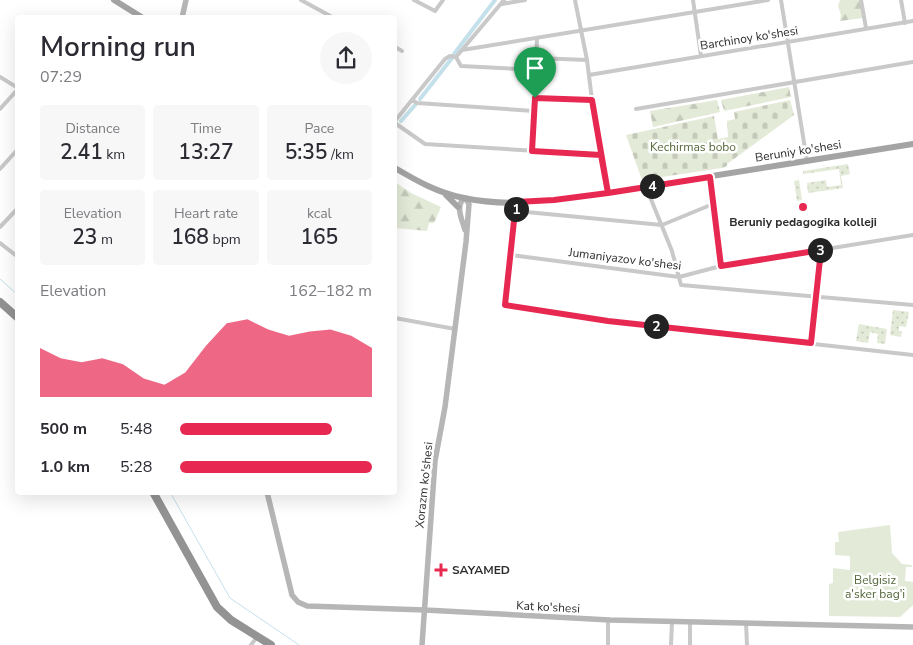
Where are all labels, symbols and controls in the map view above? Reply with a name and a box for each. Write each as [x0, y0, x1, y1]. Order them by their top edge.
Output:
street label: Barchinoy ko'shesi [699, 22, 799, 54]
text: Morning run [40, 28, 196, 66]
button: share [320, 32, 372, 84]
pin [514, 47, 556, 98]
icon: arrive [521, 54, 549, 82]
text: 07:29 [40, 66, 82, 88]
text: Distance [65, 119, 120, 138]
text: Time [190, 119, 222, 138]
text: Pace [304, 119, 334, 138]
street label: Beruniy ko'shesi [754, 136, 842, 166]
text: 2.41 [60, 138, 103, 166]
text: 13:27 [178, 138, 234, 166]
text: 5:35 [285, 138, 327, 166]
park label: Kechirmas bobo [650, 139, 736, 155]
text: km [103, 145, 125, 164]
text: /km [327, 145, 354, 164]
pin: 4 [640, 174, 664, 198]
text: 4 [648, 177, 657, 196]
pin: 1 [504, 196, 528, 222]
text: 1 [512, 200, 521, 219]
marker: Beruniy pedagogika kolleji [797, 201, 809, 213]
text: Elevation [64, 204, 122, 223]
text: Heart rate [174, 204, 238, 223]
text: kcal [307, 204, 332, 223]
place label: Beruniy pedagogika kolleji [729, 214, 877, 230]
text: 23 [72, 223, 97, 251]
text: 168 [171, 223, 209, 251]
text: 165 [300, 223, 338, 251]
text: m [97, 230, 113, 249]
text: bpm [209, 230, 241, 249]
pin: 3 [808, 238, 832, 262]
text: 3 [816, 241, 825, 260]
street label: Jumaniyazov ko'shesi [567, 244, 682, 274]
text: Elevation [40, 280, 106, 302]
text: 162–182 m [289, 280, 372, 302]
pin: 2 [644, 314, 668, 338]
text: 2 [652, 317, 661, 336]
text: 500 m [40, 418, 87, 440]
text: 5:48 [120, 418, 152, 440]
street label: Xorazm ko'shesi [412, 441, 436, 529]
text: 1.0 km [40, 456, 90, 478]
text: 5:28 [120, 456, 152, 478]
place label: SAYAMED [452, 562, 510, 578]
marker: SAYAMED [434, 563, 448, 577]
park label: Belgisiz a'sker bag'i [845, 572, 905, 602]
street label: Kat ko'shesi [516, 597, 580, 617]

